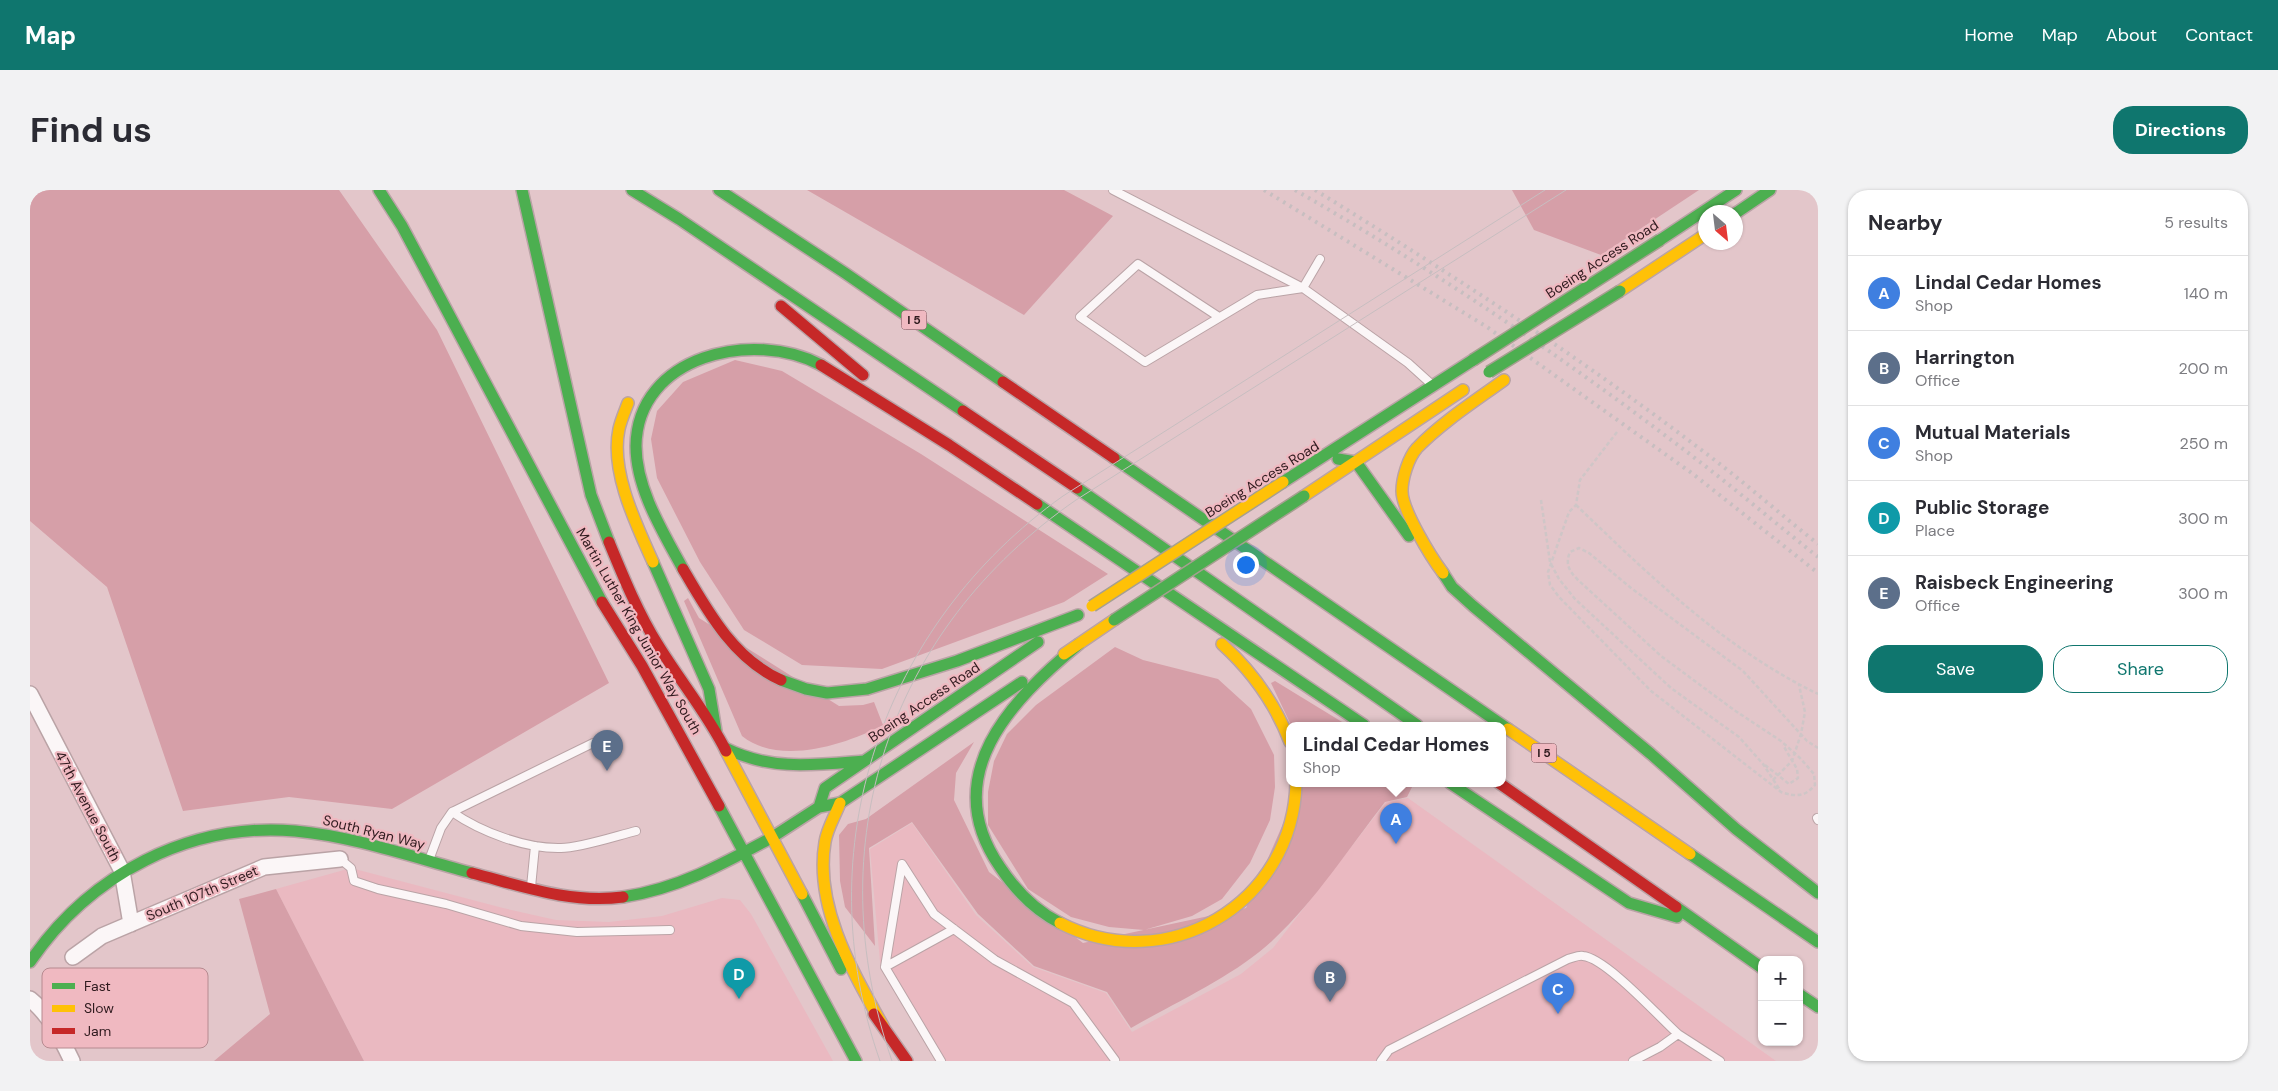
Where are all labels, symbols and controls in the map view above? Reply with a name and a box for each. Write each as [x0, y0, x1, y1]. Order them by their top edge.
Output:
text: Map [25, 20, 76, 51]
text: Home [1964, 23, 2014, 47]
text: Map [2042, 23, 2078, 47]
text: About [2106, 23, 2157, 47]
text: Contact [2185, 23, 2253, 47]
button: Directions [2113, 106, 2248, 154]
text: Find us [30, 107, 152, 153]
north arrow [1698, 205, 1743, 250]
text: Nearby [1868, 209, 1942, 237]
text: 5 results [2164, 212, 2228, 233]
street label: Boeing Access Road [1542, 216, 1662, 302]
text: Lindal Cedar Homes [1915, 270, 2102, 295]
text: A [1878, 283, 1890, 304]
text: 140 m [2184, 283, 2228, 304]
text: Shop [1915, 295, 1953, 316]
road number: I 5 [902, 310, 926, 330]
text: Harrington [1915, 345, 2015, 370]
text: B [1879, 358, 1889, 379]
text: 200 m [2179, 358, 2228, 379]
text: Office [1915, 370, 1960, 391]
text: Mutual Materials [1915, 420, 2071, 445]
text: C [1878, 433, 1890, 454]
text: 250 m [2180, 433, 2228, 454]
street label: Boeing Access Road [1202, 437, 1322, 521]
text: Shop [1915, 445, 1953, 466]
text: Public Storage [1915, 495, 2049, 520]
text: D [1878, 508, 1890, 529]
text: 300 m [2178, 508, 2228, 529]
text: Place [1915, 520, 1955, 541]
street label: Martin Luther King Junior Way South [572, 525, 706, 737]
your location [1233, 552, 1259, 578]
text: Raisbeck Engineering [1915, 570, 2114, 595]
text: E [1879, 583, 1889, 604]
text: 300 m [2178, 583, 2228, 604]
text: Office [1915, 595, 1960, 616]
button: Save [1868, 645, 2043, 693]
button: Share [2053, 645, 2228, 693]
street label: Boeing Access Road [865, 658, 983, 746]
popup [1286, 722, 1506, 787]
pin: E [591, 730, 623, 771]
text: Lindal Cedar Homes [1303, 732, 1489, 757]
road number: I 5 [1532, 744, 1556, 762]
street label: 47th Avenue South [51, 748, 125, 864]
text: Shop [1303, 757, 1341, 778]
pin: A [1380, 803, 1412, 844]
street label: South Ryan Way [321, 811, 427, 853]
street label: South 107th Street [143, 861, 261, 925]
map controls [1758, 956, 1803, 1046]
button: + [1758, 956, 1803, 1001]
pin: D [723, 958, 755, 999]
pin: B [1314, 961, 1346, 1002]
legend [42, 968, 208, 1048]
pin: C [1542, 973, 1574, 1014]
text: Fast [84, 977, 111, 995]
text: Slow [84, 999, 114, 1017]
button: − [1758, 1001, 1803, 1046]
text: Jam [84, 1022, 111, 1040]

